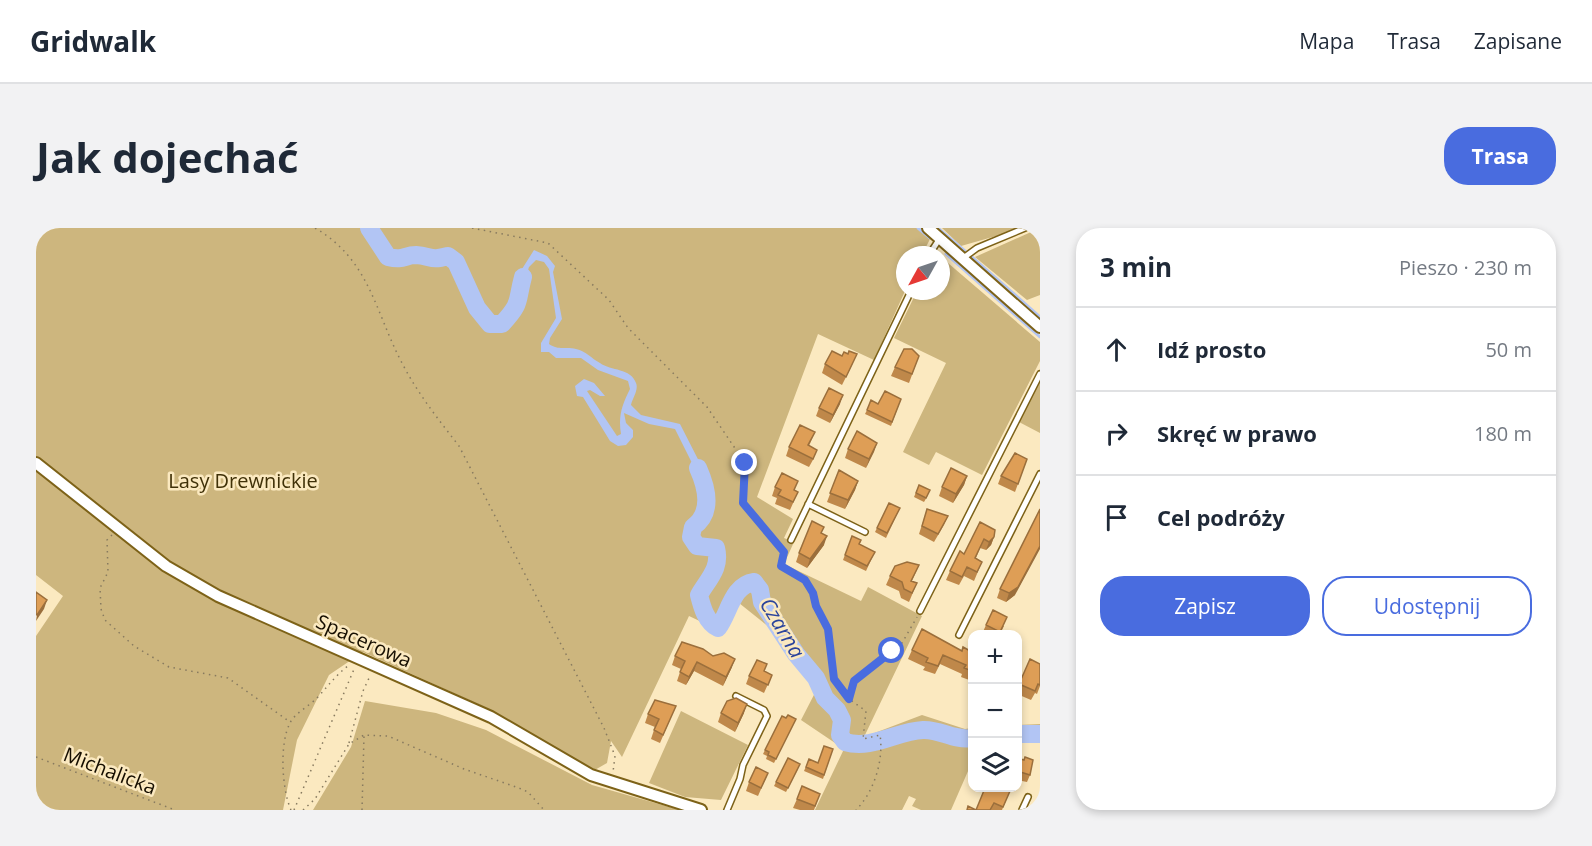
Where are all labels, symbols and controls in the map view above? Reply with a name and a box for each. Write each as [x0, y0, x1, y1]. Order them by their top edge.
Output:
text: Gridwalk [30, 22, 156, 60]
text: Mapa [1299, 27, 1354, 55]
text: Trasa [1387, 27, 1441, 55]
text: Zapisane [1474, 27, 1562, 55]
button: Trasa [1444, 127, 1556, 185]
text: Jak dojechać [36, 128, 299, 185]
north arrow [896, 246, 950, 300]
text: 3 min [1100, 249, 1172, 285]
text: Pieszo · 230 m [1399, 254, 1532, 281]
icon: ahead [1100, 333, 1133, 366]
text: Idź prosto [1157, 334, 1266, 364]
text: 50 m [1485, 336, 1532, 363]
icon: right [1100, 417, 1133, 450]
text: Skręć w prawo [1157, 418, 1317, 448]
text: 180 m [1474, 420, 1532, 447]
route end [731, 449, 757, 475]
park label: Lasy Drewnickie [168, 467, 318, 494]
icon: arrive [1100, 501, 1133, 534]
text: Cel podróży [1157, 502, 1285, 532]
button: Zapisz [1100, 576, 1310, 636]
button: Udostępnij [1322, 576, 1532, 636]
water label: Czarna [754, 592, 812, 663]
street label: Spacerowa [312, 607, 416, 674]
map controls [968, 630, 1022, 792]
button: + [968, 630, 1022, 684]
route start [878, 637, 904, 663]
button: − [968, 684, 1022, 738]
button: layers [968, 738, 1022, 792]
street label: Michalicka [60, 740, 160, 801]

